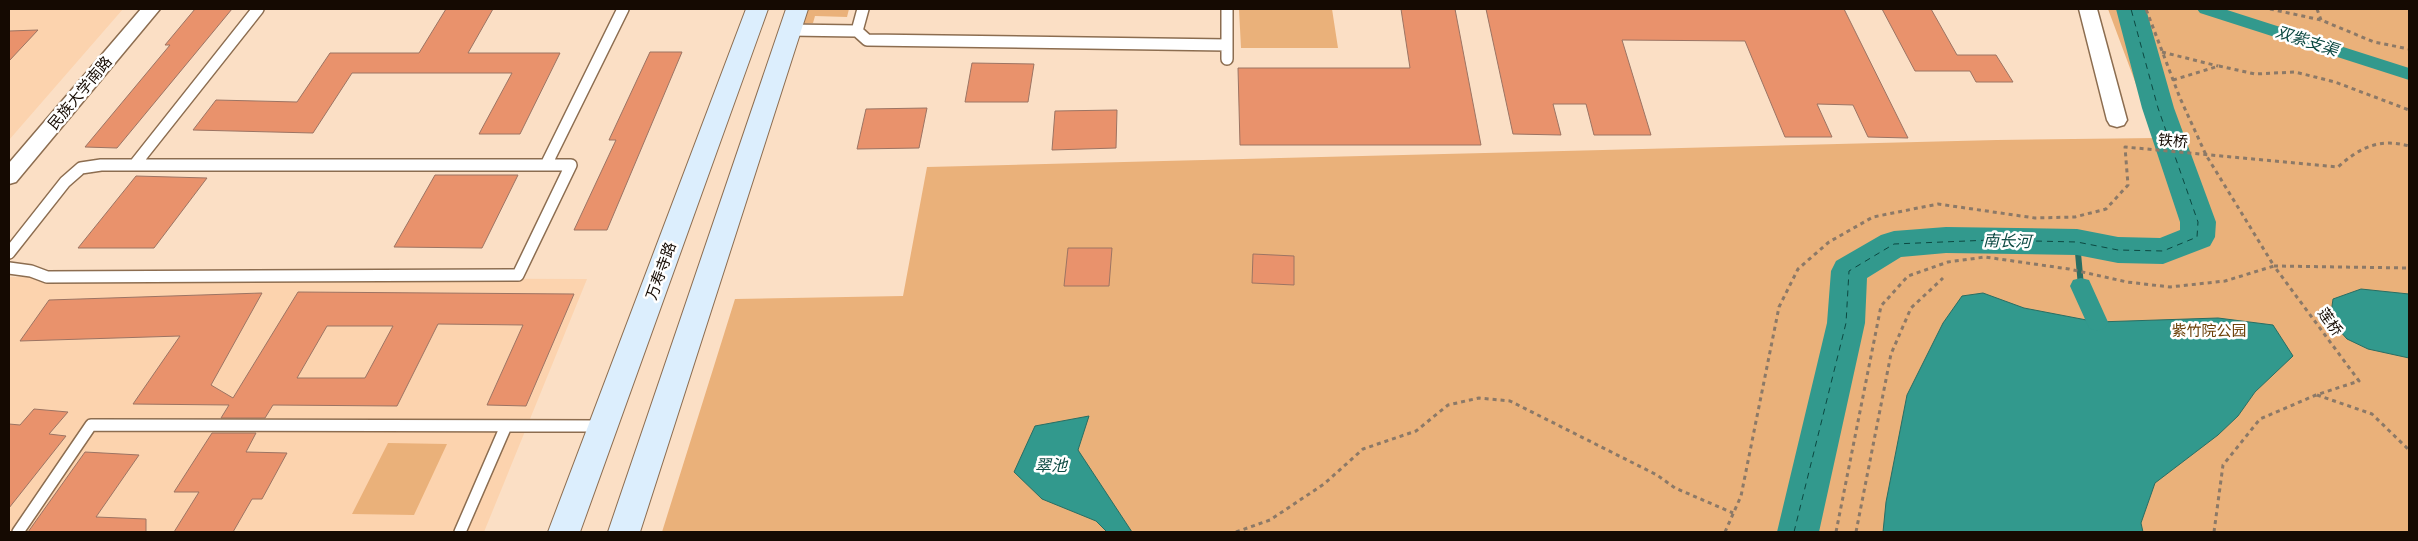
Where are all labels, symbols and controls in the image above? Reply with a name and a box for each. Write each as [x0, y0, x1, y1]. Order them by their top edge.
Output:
water label: 双紫支渠 [2274, 22, 2342, 61]
street label: 民族大学南路 [44, 53, 116, 133]
street label: 铁桥 [2157, 131, 2189, 151]
water label: 南长河 [1983, 231, 2034, 251]
street label: 万寿寺路 [642, 240, 680, 302]
street label: 莲桥 [2314, 305, 2346, 339]
park label: 紫竹院公园 [2171, 322, 2247, 340]
water label: 翠池 [1035, 456, 1069, 475]

